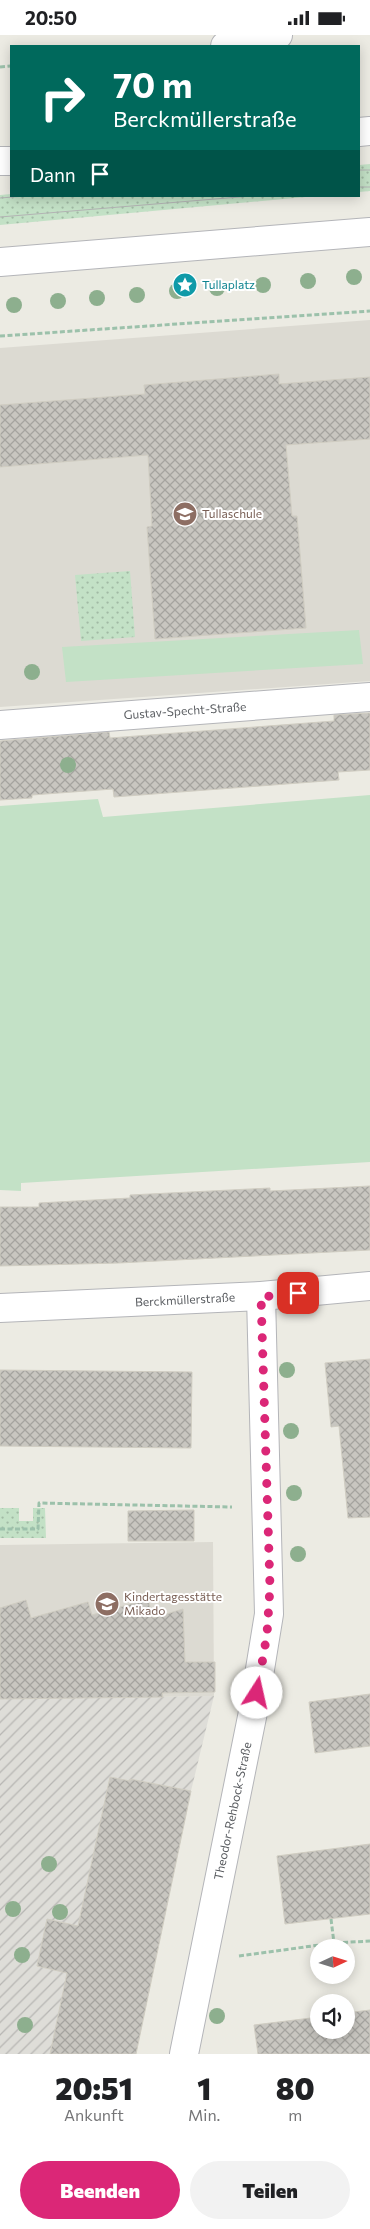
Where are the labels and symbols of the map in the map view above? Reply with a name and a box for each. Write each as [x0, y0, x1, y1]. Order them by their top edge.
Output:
place icon: Tullaplatz [172, 272, 198, 298]
place label: Tullaplatz [202, 277, 255, 291]
school or university icon: Tullaschule [172, 501, 198, 527]
place label: Tullaschule [202, 506, 262, 520]
street label: Gustav-Specht-Straße [123, 699, 247, 721]
pin [277, 1272, 319, 1314]
street label: Berckmüllerstraße [135, 1289, 235, 1309]
place label: Kindertagesstätte Mikado [124, 1589, 222, 1617]
school or university icon: Kindertagesstätte Mikado [94, 1591, 120, 1617]
position arrow [230, 1666, 282, 1718]
street label: Theodor-Rehbock-Straße [211, 1740, 254, 1881]
north arrow [310, 1939, 355, 1984]

